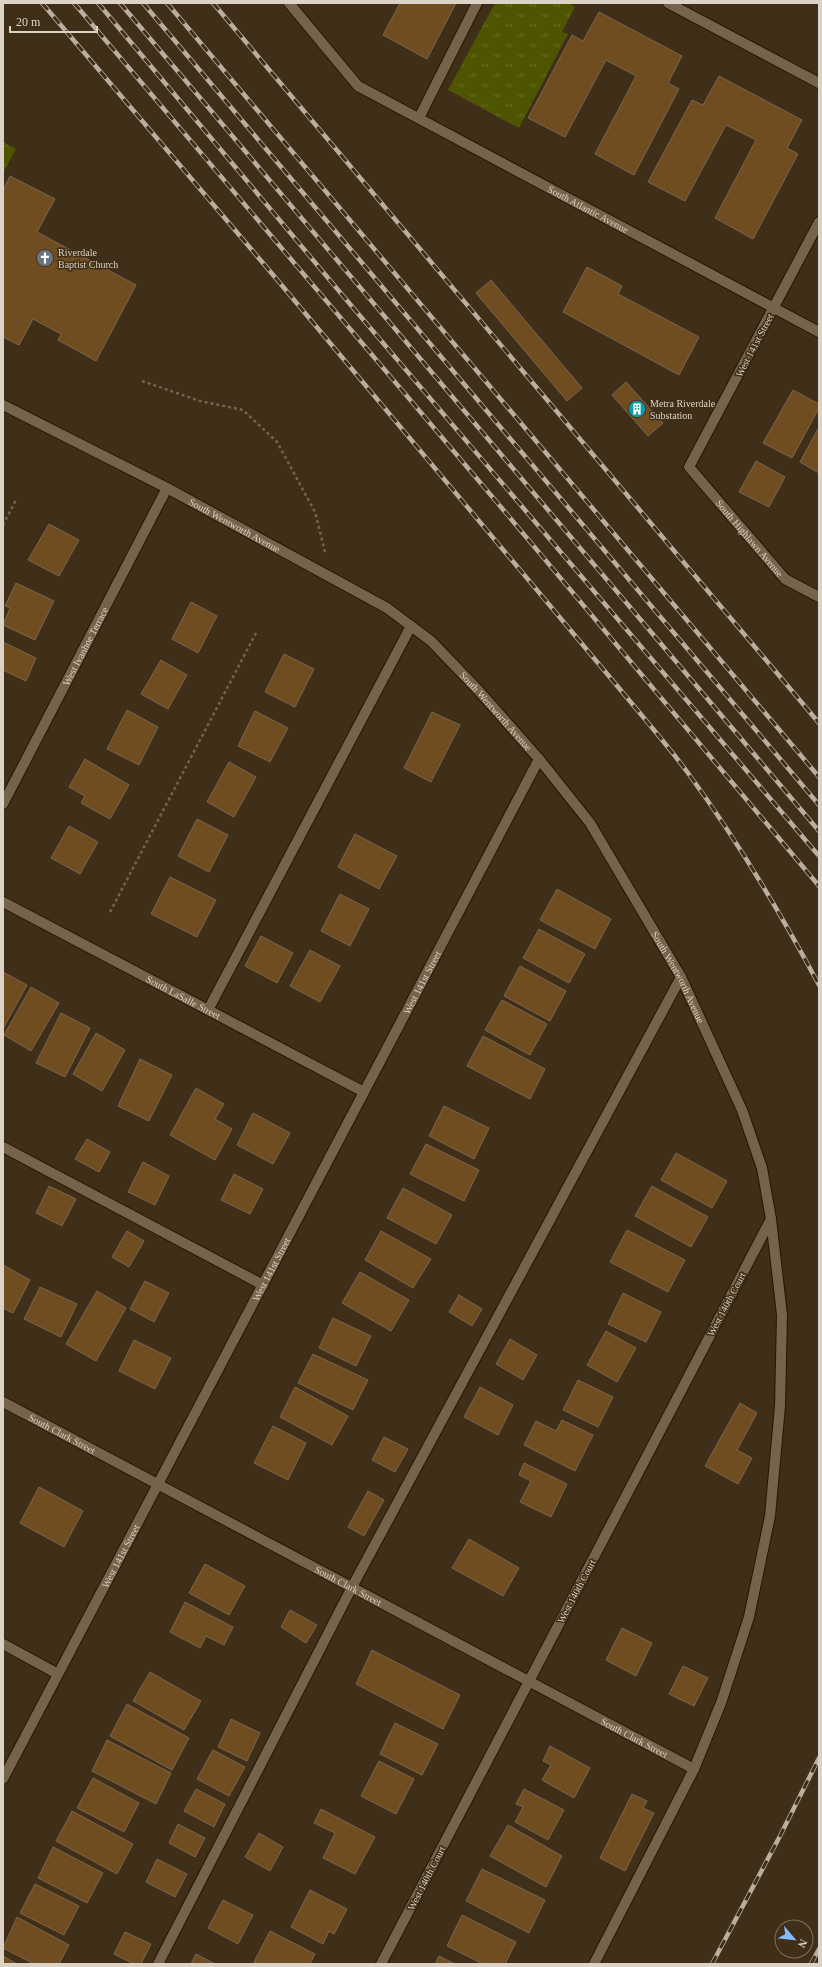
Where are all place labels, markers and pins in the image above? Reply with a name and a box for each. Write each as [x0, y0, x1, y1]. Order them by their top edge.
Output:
place label: Riverdale Baptist Church [58, 247, 118, 270]
church icon: Riverdale Baptist Church [35, 248, 55, 268]
place label: Metra Riverdale Substation [650, 398, 716, 421]
building icon: Metra Riverdale Substation [627, 399, 647, 419]

